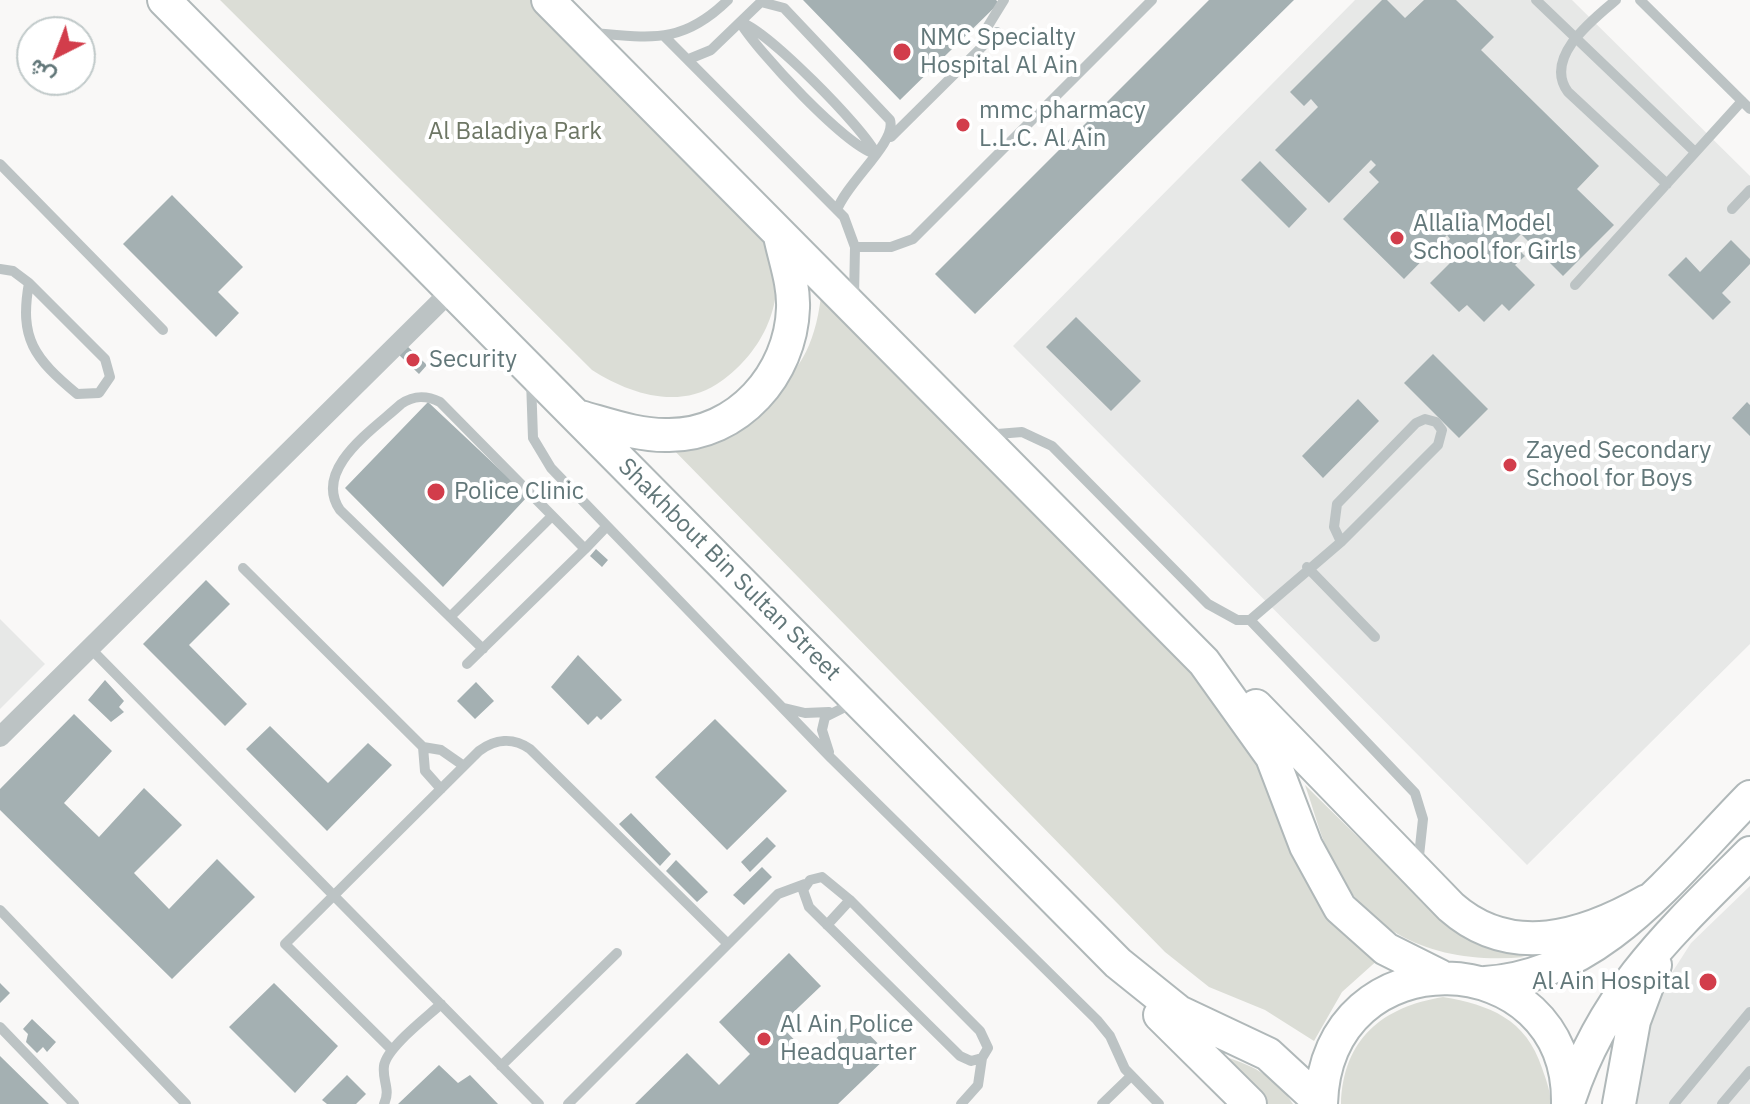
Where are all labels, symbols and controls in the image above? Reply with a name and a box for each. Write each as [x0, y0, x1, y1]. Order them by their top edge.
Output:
north arrow [16, 16, 96, 96]
place label: NMC Specialty Hospital Al Ain [920, 24, 1078, 80]
marker: NMC Specialty Hospital Al Ain [891, 41, 913, 63]
text: ش [21, 53, 60, 92]
place label: mmc pharmacy L.L.C. Al Ain [979, 97, 1146, 153]
marker: mmc pharmacy L.L.C. Al Ain [954, 116, 972, 134]
park label: Al Baladiya Park [428, 118, 602, 146]
place label: Allalia Model School for Girls [1413, 210, 1577, 266]
marker: Allalia Model School for Girls [1388, 229, 1406, 247]
place label: Security [429, 346, 517, 374]
marker: Security [404, 351, 422, 369]
place label: Zayed Secondary School for Boys [1526, 437, 1711, 493]
street label: Shakhbout Bin Sultan Street [612, 453, 846, 687]
marker: Zayed Secondary School for Boys [1501, 456, 1519, 474]
place label: Police Clinic [454, 478, 584, 506]
marker: Police Clinic [425, 481, 447, 503]
place label: Al Ain Hospital [1532, 968, 1690, 996]
marker: Al Ain Hospital [1697, 971, 1719, 993]
place label: Al Ain Police Headquarter [780, 1011, 916, 1067]
marker: Al Ain Police Headquarter [755, 1030, 773, 1048]

